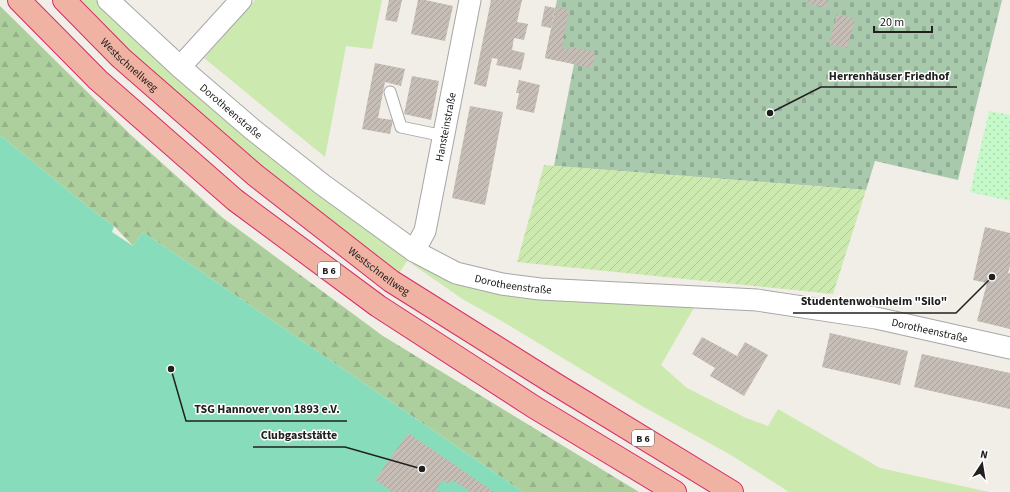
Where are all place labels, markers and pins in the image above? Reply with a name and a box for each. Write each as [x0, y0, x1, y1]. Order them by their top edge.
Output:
callout: Herrenhäuser Friedhof [821, 63, 957, 87]
callout: Studentenwohnheim "Silo" [793, 289, 956, 313]
callout: TSG Hannover von 1893 e.V. [186, 397, 347, 421]
callout: Clubgaststätte [253, 423, 345, 447]

